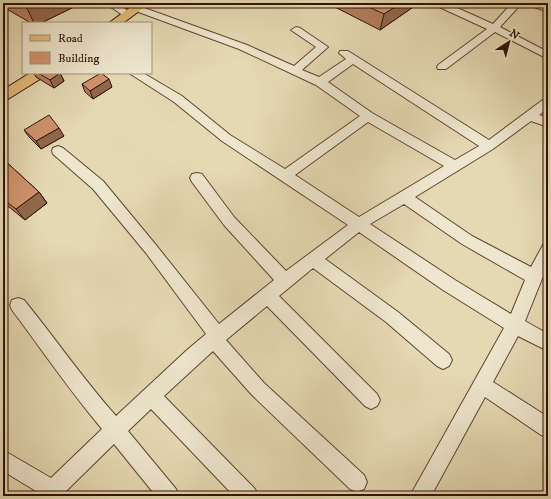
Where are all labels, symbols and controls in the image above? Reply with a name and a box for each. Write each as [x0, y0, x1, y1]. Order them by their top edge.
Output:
legend [22, 22, 152, 74]
north arrow [489, 22, 529, 62]
text: N [507, 26, 522, 43]
text: Road [58, 31, 83, 46]
text: Building [58, 51, 99, 66]

